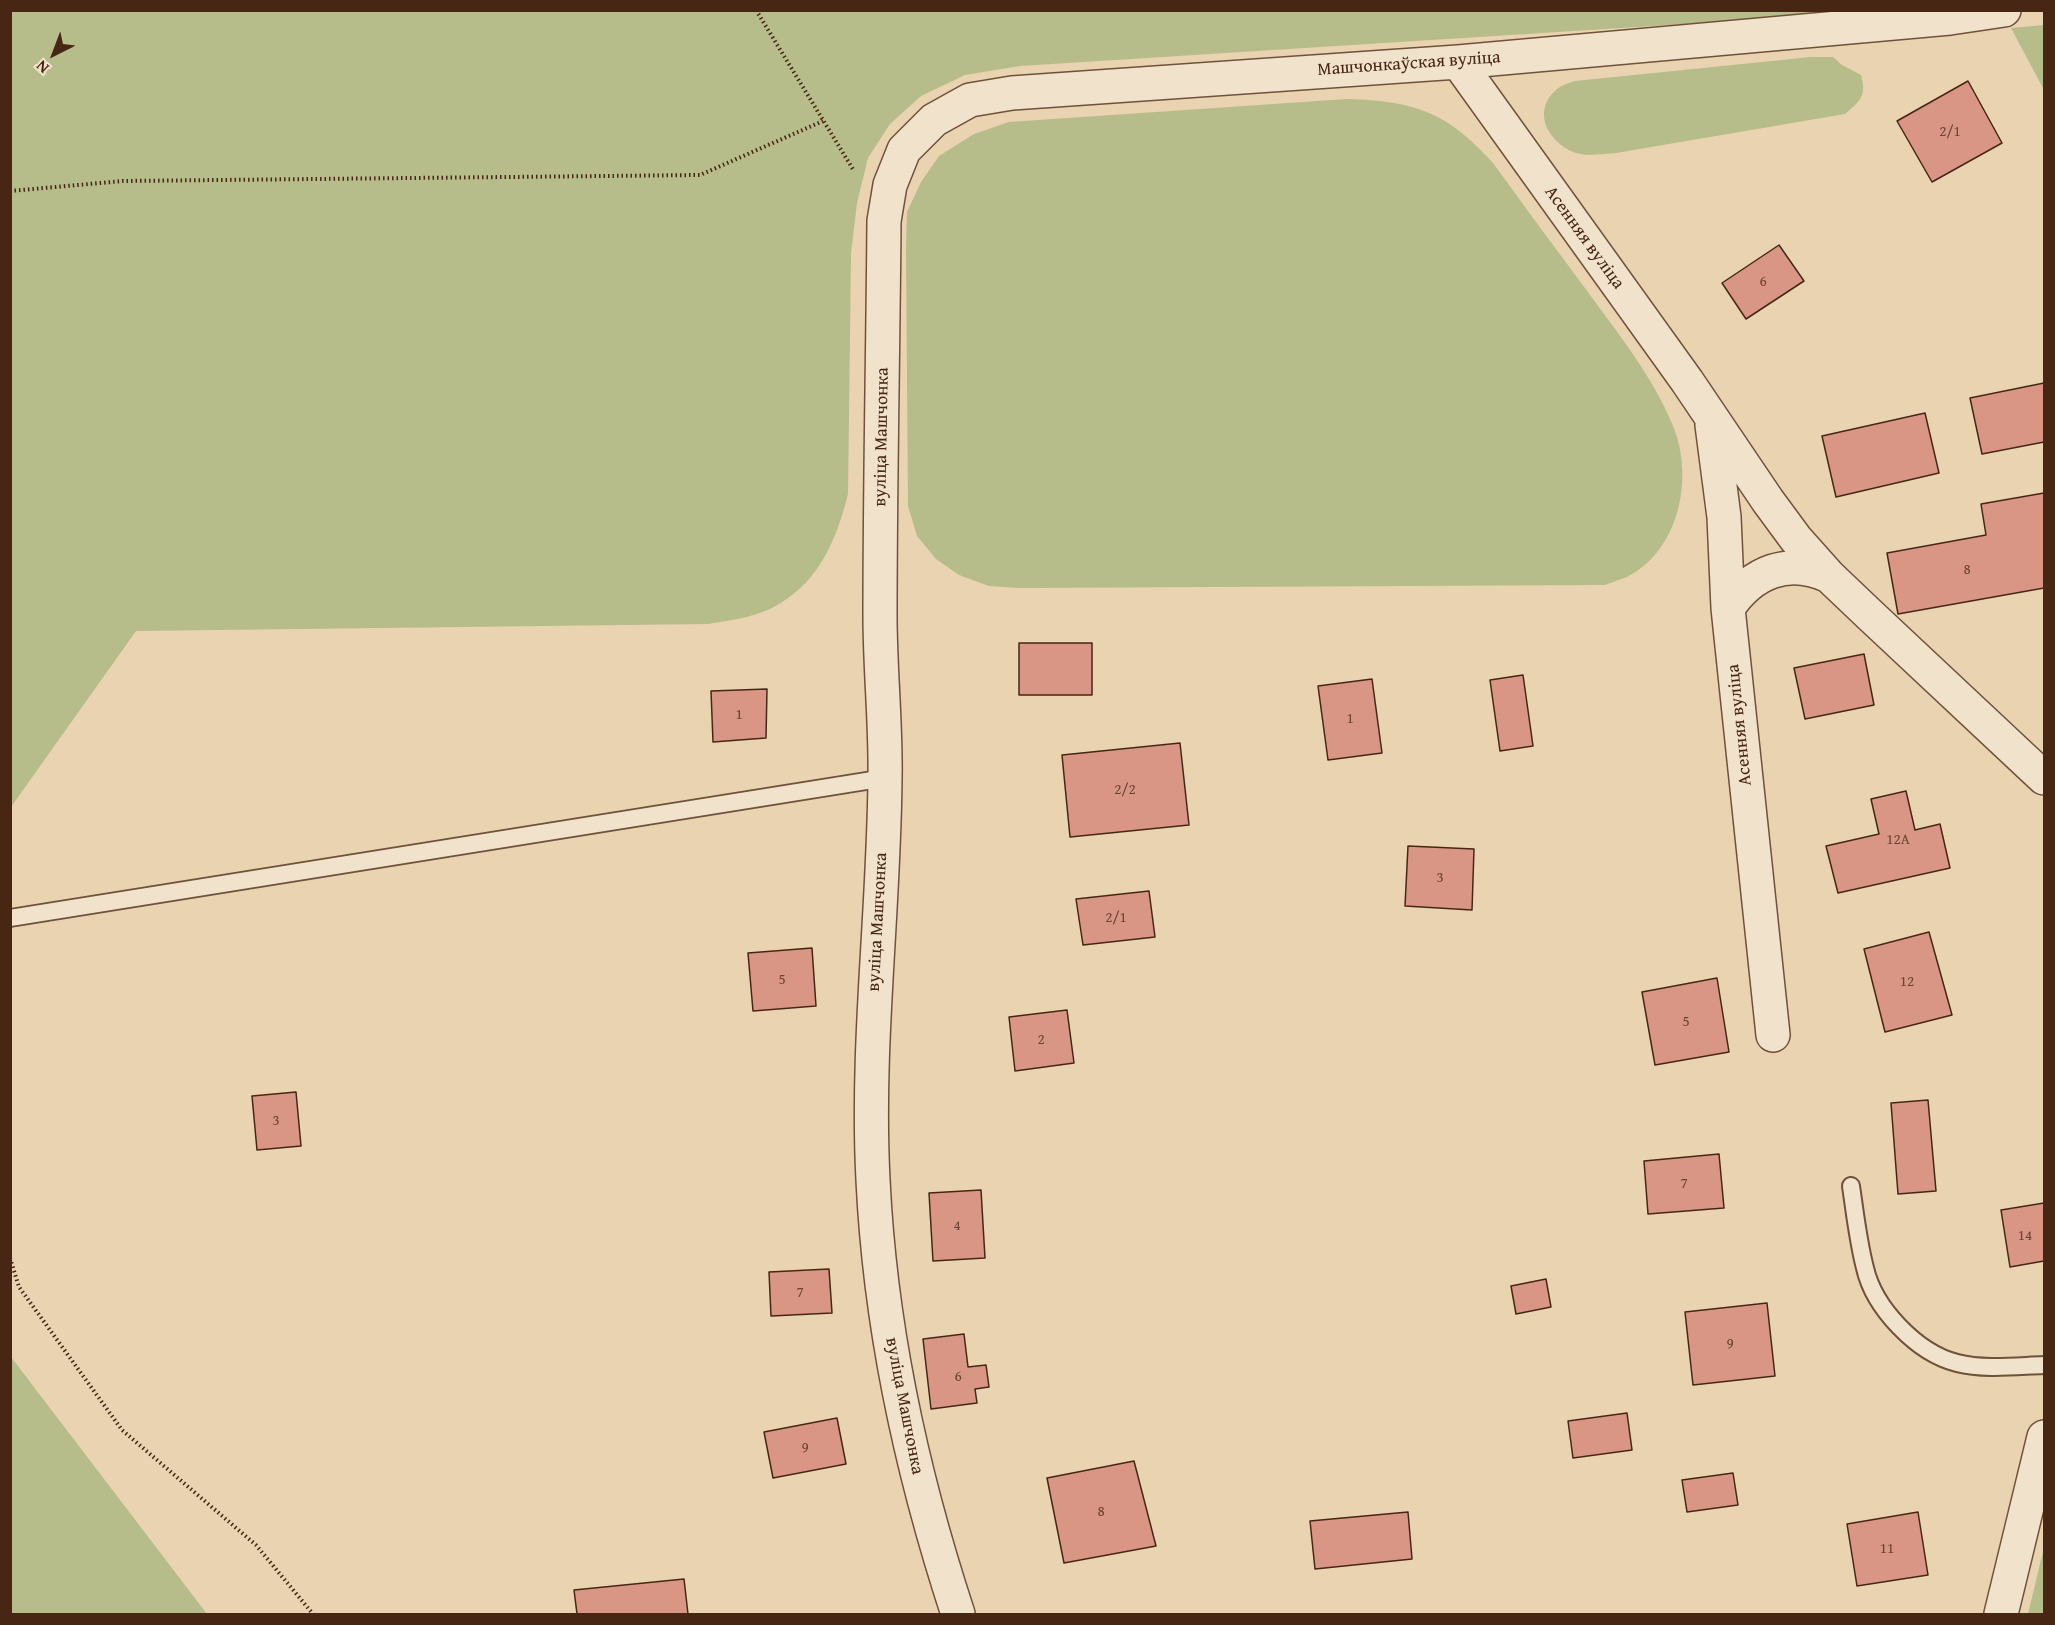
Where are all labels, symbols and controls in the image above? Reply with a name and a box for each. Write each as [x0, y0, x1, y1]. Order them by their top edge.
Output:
north arrow [24, 24, 84, 84]
street label: Машчонкаўская вуліца [1317, 47, 1501, 81]
text: N [30, 55, 54, 80]
house number: 2/1 [1939, 123, 1961, 141]
street label: Асенняя вуліца [1539, 182, 1629, 294]
house number: 6 [1759, 273, 1767, 291]
street label: вуліца Машчонка [870, 367, 894, 507]
house number: 8 [1963, 561, 1971, 579]
street label: Асенняя вуліца [1723, 663, 1757, 787]
house number: 1 [735, 706, 743, 724]
house number: 1 [1346, 710, 1354, 728]
house number: 2/2 [1114, 781, 1136, 799]
house number: 12А [1886, 831, 1910, 849]
street label: вуліца Машчонка [864, 852, 892, 992]
house number: 3 [1436, 869, 1444, 887]
house number: 2/1 [1105, 909, 1127, 927]
house number: 5 [778, 971, 786, 989]
house number: 12 [1900, 973, 1914, 991]
house number: 5 [1682, 1013, 1690, 1031]
house number: 2 [1037, 1031, 1045, 1049]
house number: 3 [272, 1112, 280, 1130]
house number: 7 [1680, 1175, 1688, 1193]
house number: 4 [953, 1217, 961, 1235]
house number: 14 [2018, 1227, 2032, 1245]
house number: 7 [796, 1284, 804, 1302]
house number: 9 [1726, 1335, 1734, 1353]
street label: вуліца Машчонка [880, 1336, 928, 1476]
house number: 6 [954, 1368, 962, 1386]
house number: 9 [801, 1439, 809, 1457]
house number: 8 [1097, 1503, 1105, 1521]
house number: 11 [1880, 1540, 1894, 1558]

